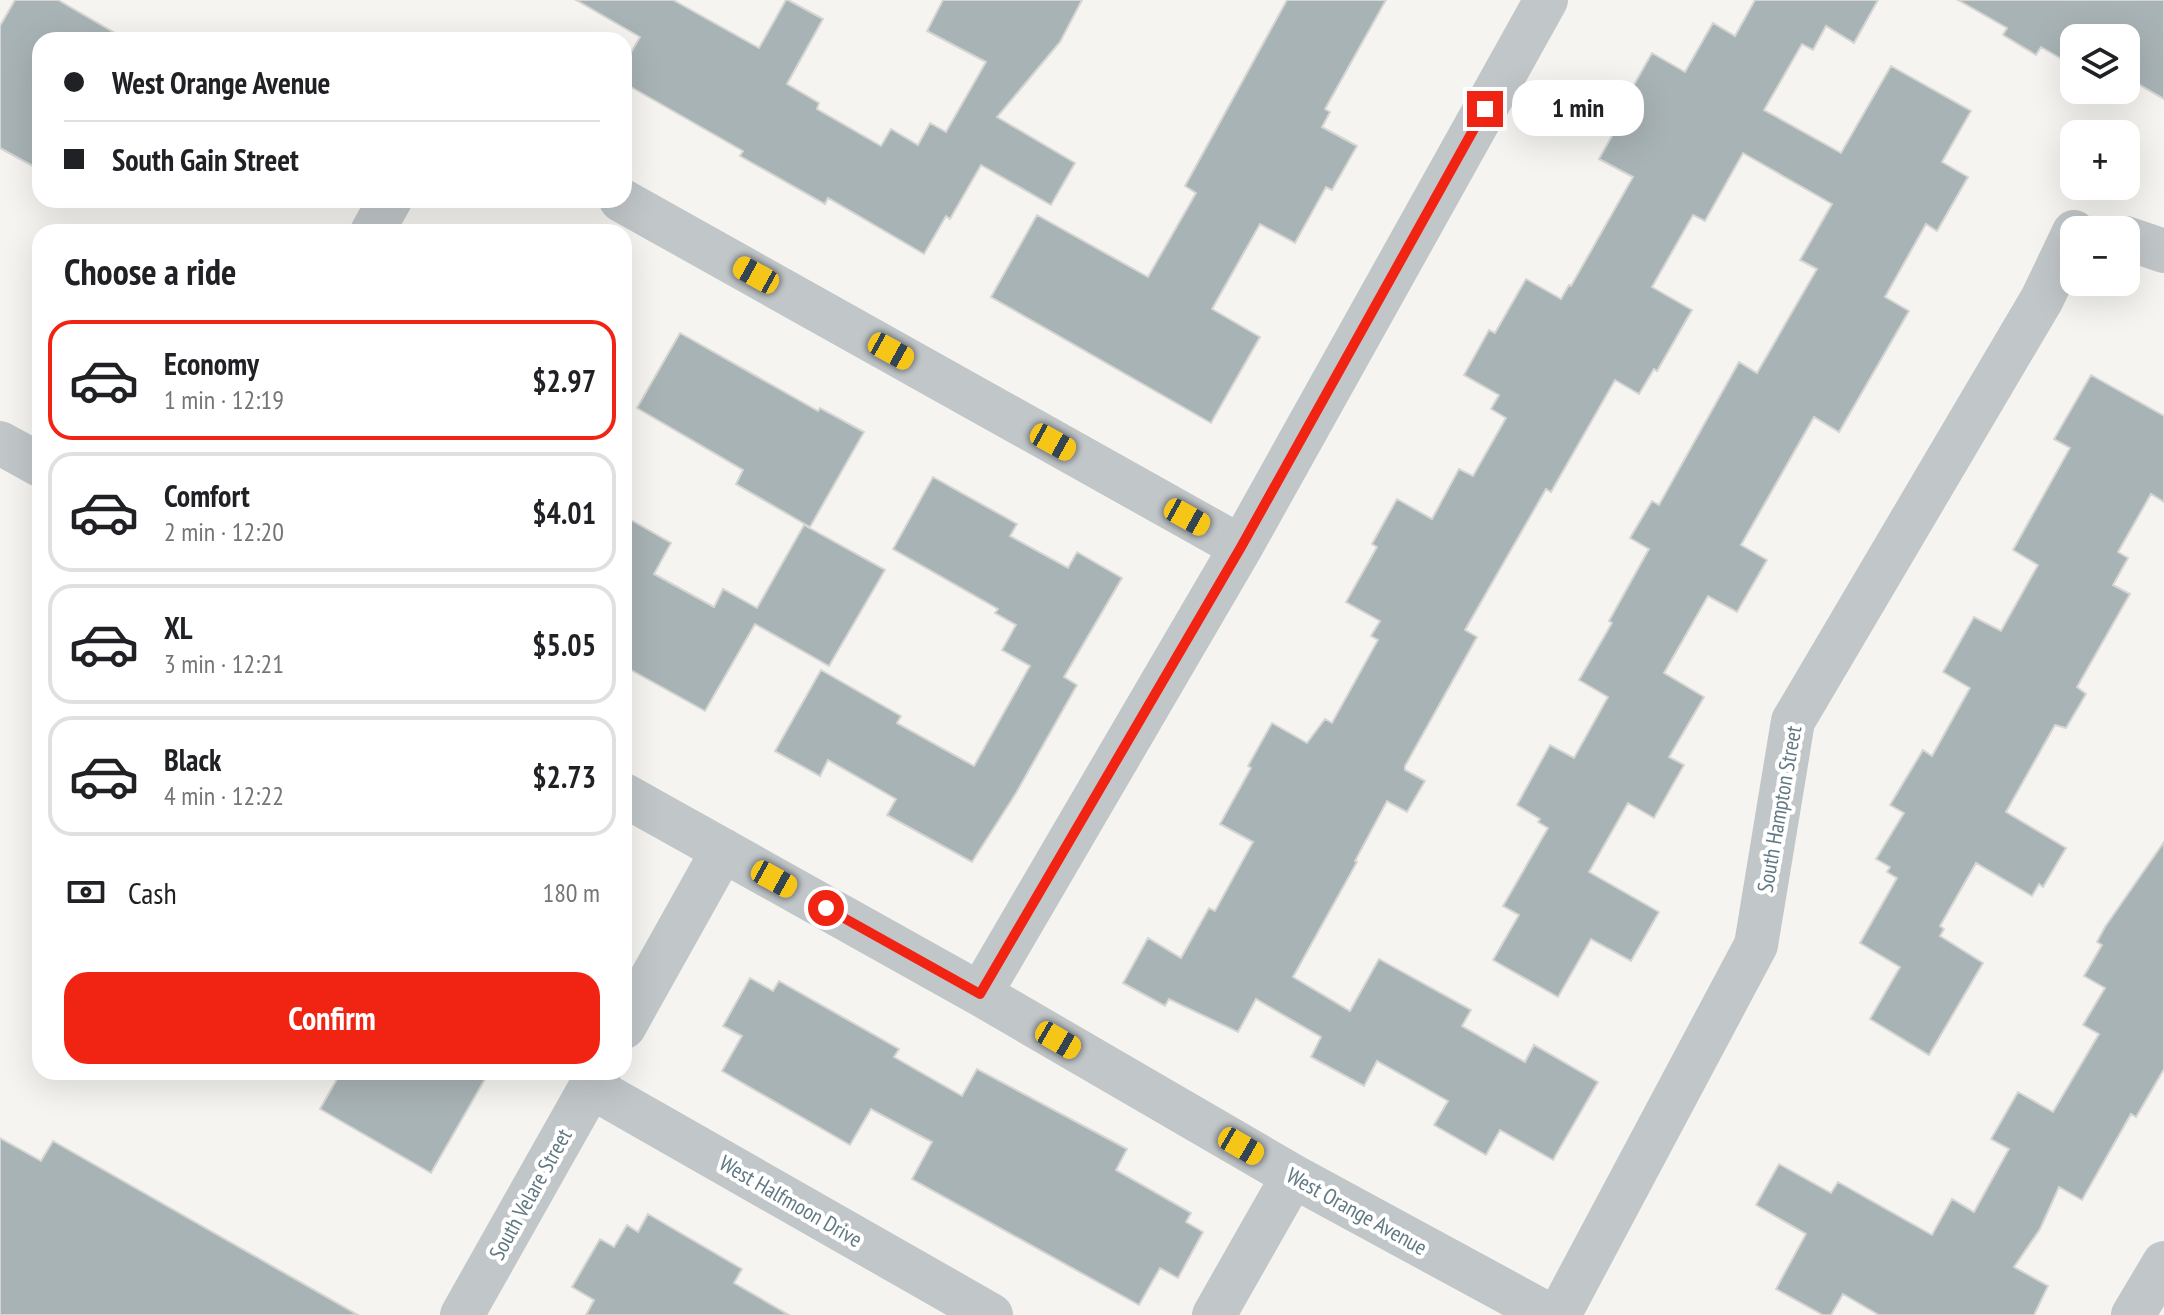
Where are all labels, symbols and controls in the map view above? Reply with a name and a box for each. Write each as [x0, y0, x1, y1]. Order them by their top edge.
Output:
map controls [2060, 24, 2140, 296]
button: layers [2060, 24, 2140, 104]
text: West Orange Avenue [112, 63, 330, 102]
callout: 1 min [1513, 81, 1645, 137]
route end [1467, 91, 1503, 127]
text: 1 min [1552, 91, 1604, 124]
button: + [2060, 120, 2140, 200]
text: South Gain Street [112, 140, 299, 179]
button: − [2060, 216, 2140, 296]
text: Choose a ride [64, 248, 236, 295]
car [729, 253, 783, 297]
car [864, 329, 918, 373]
icon: car [68, 344, 140, 416]
text: Economy [164, 344, 259, 383]
text: $2.97 [532, 361, 596, 400]
text: 1 min · 12:19 [164, 383, 284, 416]
car [1026, 420, 1080, 464]
icon: car [68, 476, 140, 548]
text: Comfort [164, 476, 250, 515]
text: $4.01 [532, 493, 596, 532]
car [1160, 495, 1214, 539]
text: 2 min · 12:20 [164, 515, 284, 548]
icon: car [68, 608, 140, 680]
text: XL [164, 608, 193, 647]
text: $5.05 [532, 625, 596, 664]
text: 3 min · 12:21 [164, 647, 284, 680]
street label: South Hampton Street [1751, 724, 1807, 894]
icon: car [68, 740, 140, 812]
text: Black [164, 740, 221, 779]
text: $2.73 [532, 757, 596, 796]
text: 4 min · 12:22 [164, 779, 284, 812]
car [747, 857, 801, 901]
icon: cash [64, 870, 108, 914]
text: Cash [128, 873, 177, 912]
text: 180 m [542, 876, 600, 909]
route start [808, 890, 844, 926]
button: Confirm [64, 972, 600, 1064]
car [1031, 1018, 1085, 1062]
street label: South Velare Street [482, 1123, 578, 1265]
car [1214, 1124, 1268, 1168]
street label: West Halfmoon Drive [715, 1149, 867, 1253]
street label: West Orange Avenue [1282, 1161, 1432, 1261]

